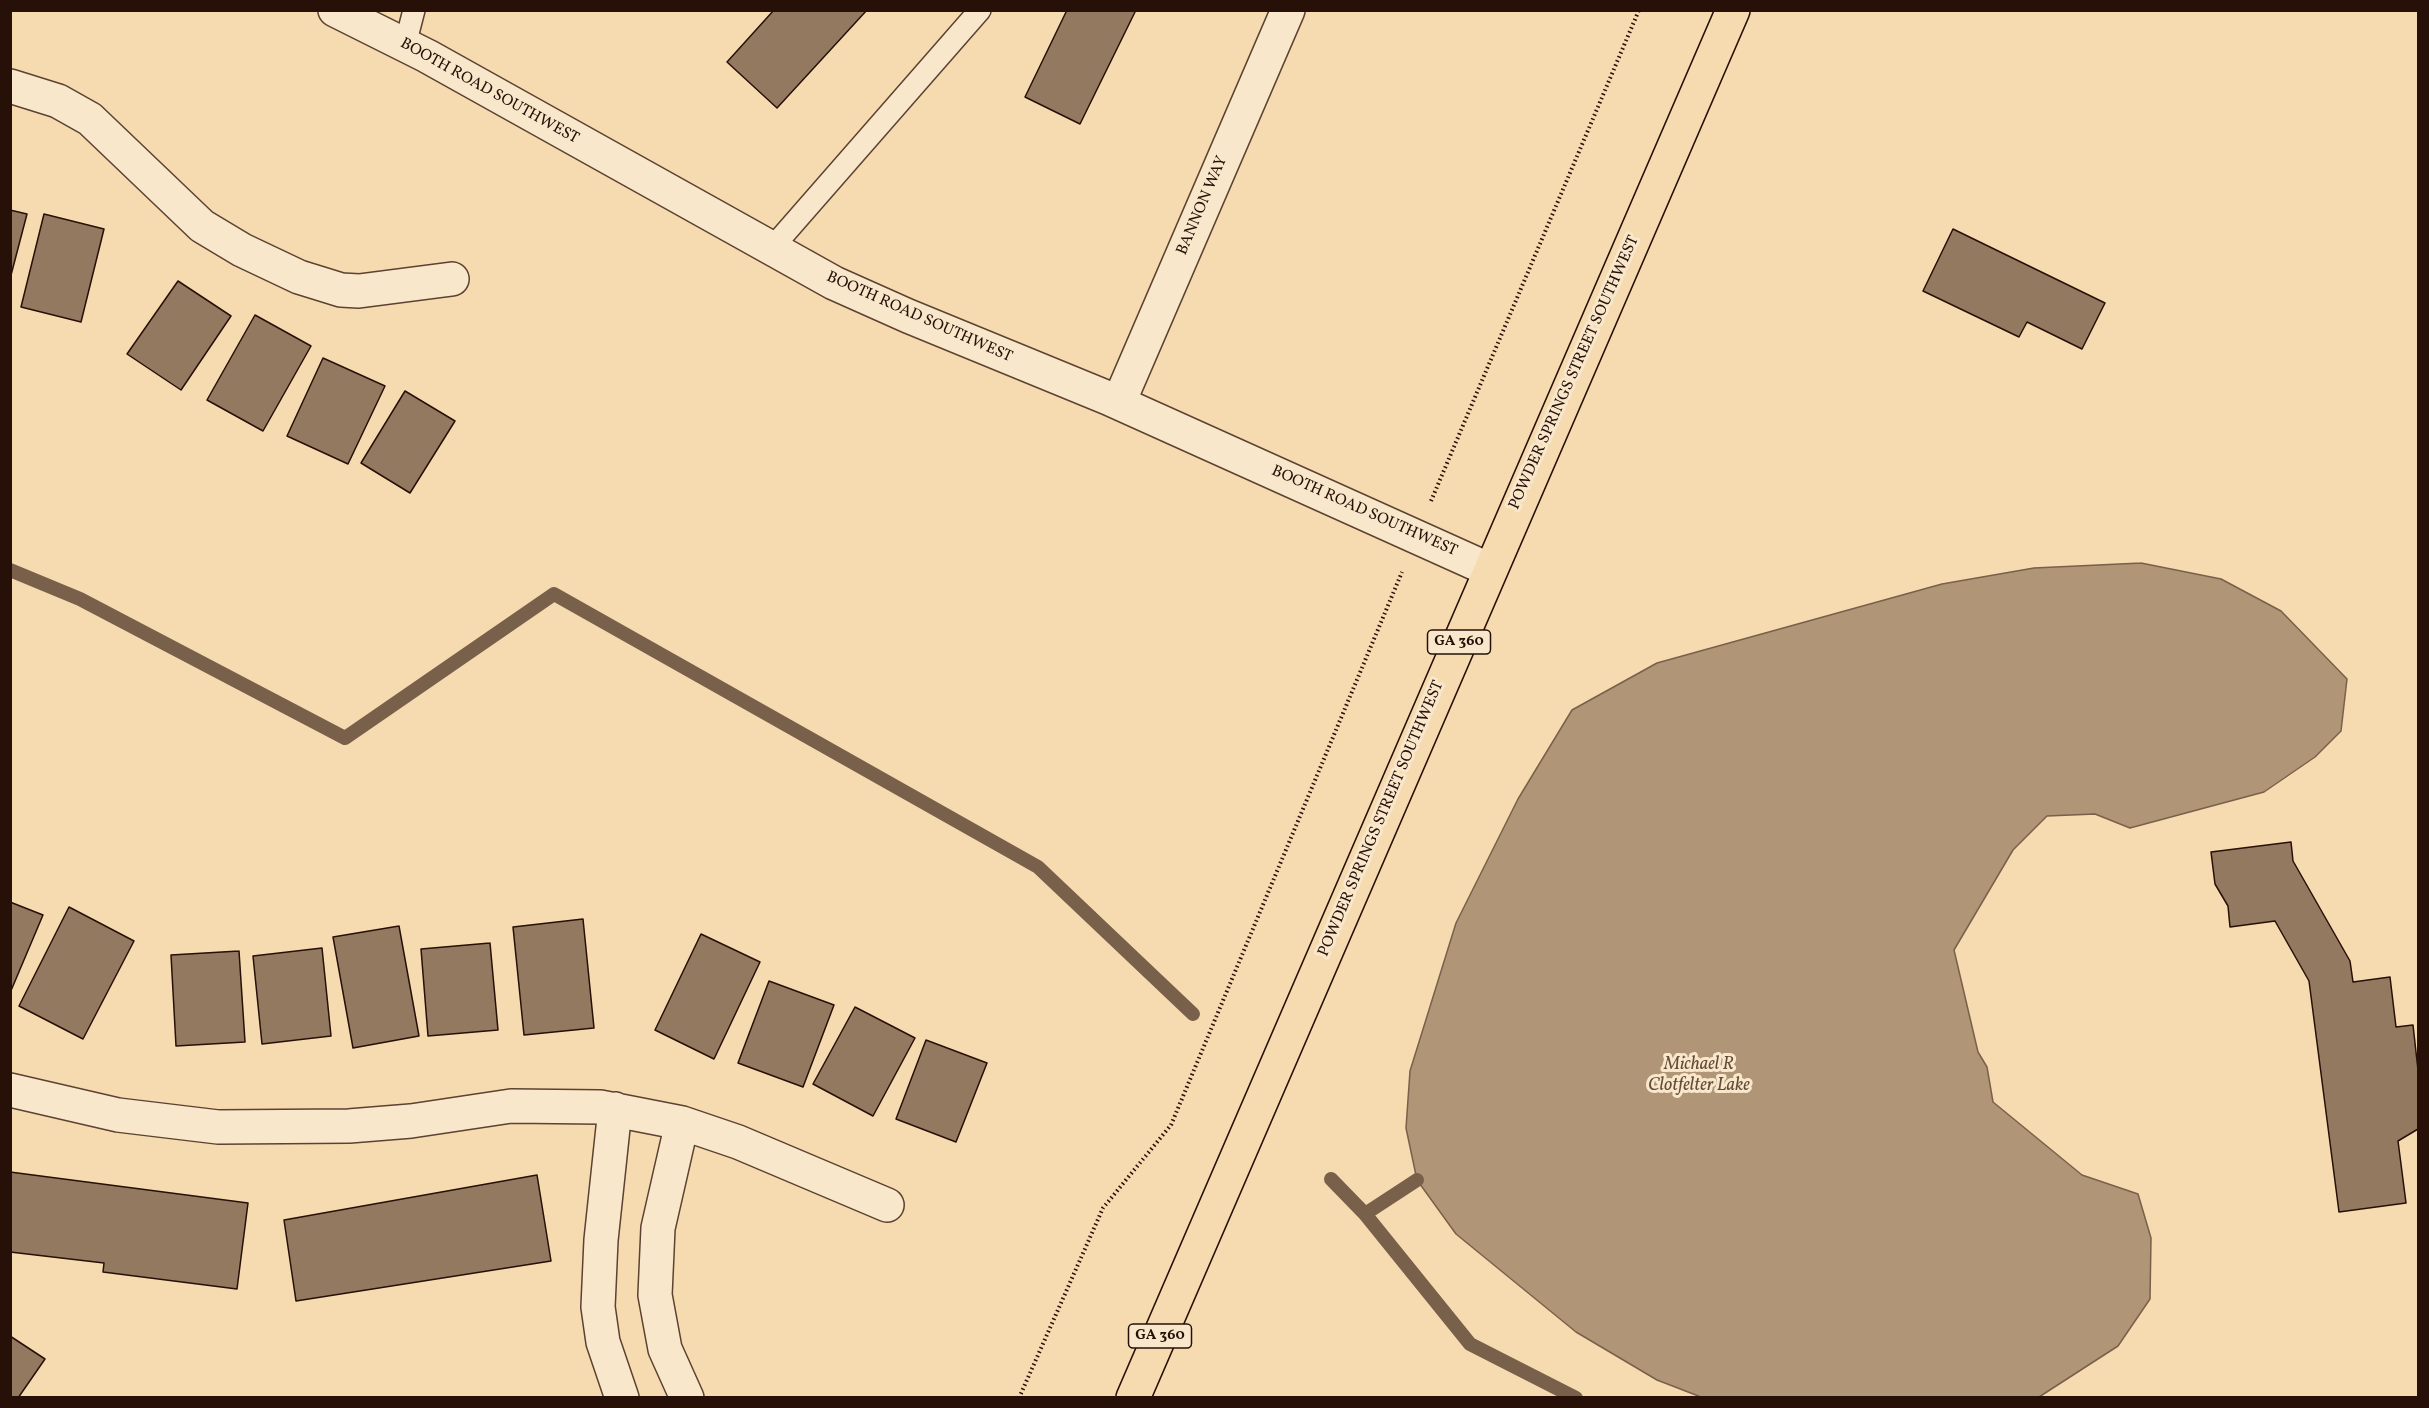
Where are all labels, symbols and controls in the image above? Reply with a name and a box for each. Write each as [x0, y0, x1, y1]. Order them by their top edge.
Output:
street label: BOOTH ROAD SOUTHWEST [396, 35, 582, 149]
street label: BANNON WAY [1173, 154, 1233, 258]
street label: POWDER SPRINGS STREET SOUTHWEST [1506, 233, 1644, 513]
street label: BOOTH ROAD SOUTHWEST [823, 268, 1015, 368]
street label: BOOTH ROAD SOUTHWEST [1268, 462, 1460, 562]
road number: GA 360 [1428, 630, 1490, 654]
street label: POWDER SPRINGS STREET SOUTHWEST [1315, 678, 1449, 960]
water label: Michael R Clotfelter Lake [1648, 1055, 1750, 1098]
road number: GA 360 [1128, 1324, 1192, 1348]

